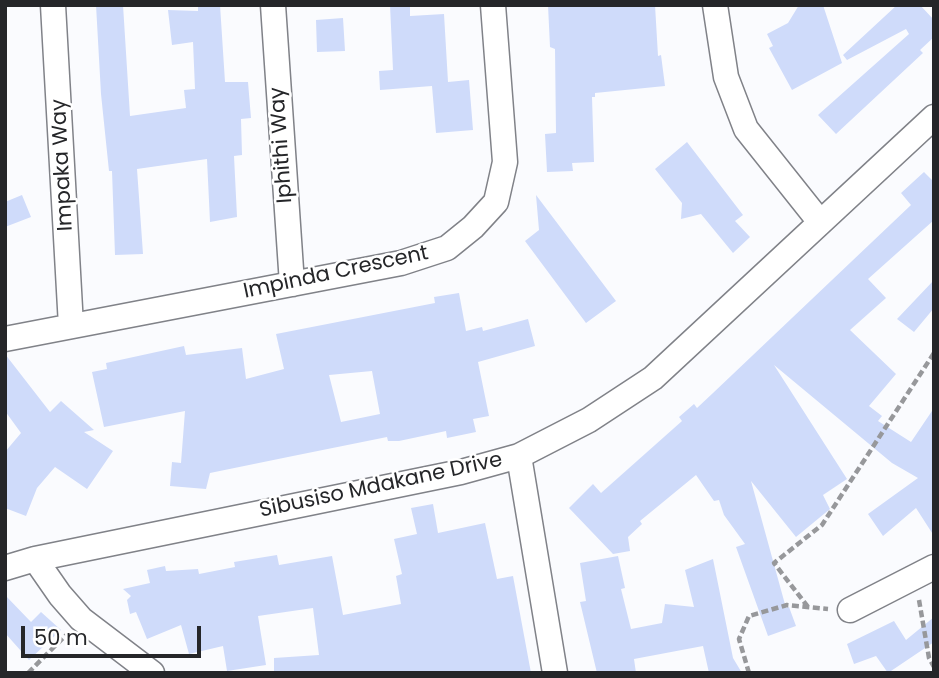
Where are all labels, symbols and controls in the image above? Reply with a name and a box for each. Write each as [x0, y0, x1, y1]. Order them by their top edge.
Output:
street label: Iphithi Way [265, 86, 299, 204]
street label: Impaka Way [47, 98, 79, 232]
street label: Impinda Crescent [241, 241, 431, 305]
street label: Sibusiso Mdakane Drive [257, 448, 505, 524]
scale bar [24, 612, 205, 656]
text: 50 m [34, 623, 88, 652]

